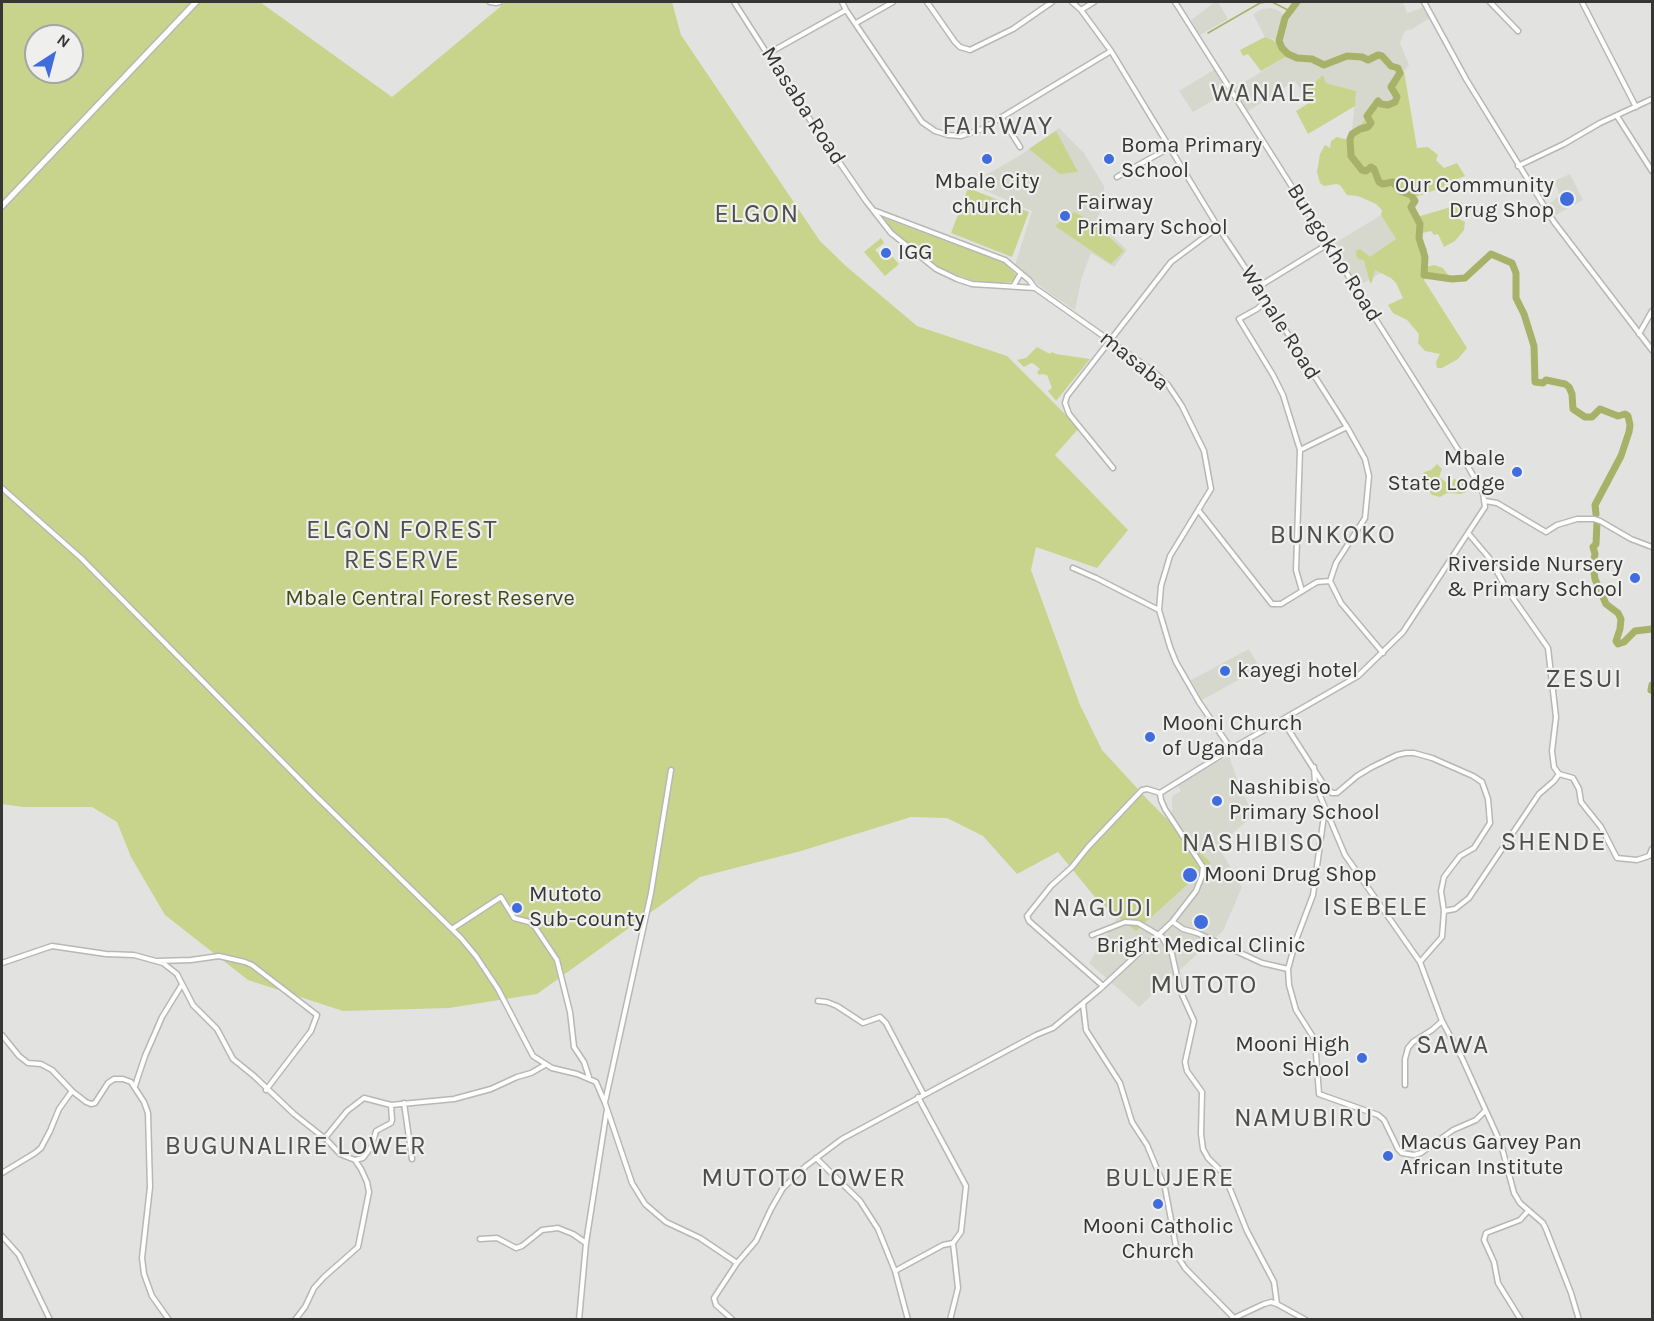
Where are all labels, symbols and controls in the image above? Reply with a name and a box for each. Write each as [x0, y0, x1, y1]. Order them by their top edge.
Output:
north arrow [24, 24, 84, 84]
text: N [53, 30, 74, 52]
street label: Masaba Road [755, 42, 851, 170]
district label: WANALE [1211, 78, 1317, 110]
district label: FAIRWAY [942, 111, 1054, 143]
place label: Boma Primary School [1121, 133, 1262, 184]
marker: Mbale City church [980, 152, 994, 166]
marker: Boma Primary School [1102, 152, 1116, 166]
place label: Mbale City church [934, 169, 1040, 220]
place label: Our Community Drug Shop [1395, 173, 1554, 224]
street label: Bungokho Road [1281, 179, 1387, 327]
place label: Fairway Primary School [1077, 190, 1228, 242]
marker: Our Community Drug Shop [1558, 190, 1576, 208]
district label: ELGON [714, 199, 800, 231]
marker: Fairway Primary School [1058, 209, 1072, 223]
place label: IGG [898, 240, 932, 266]
marker: IGG [879, 246, 893, 260]
street label: Wanale Road [1234, 261, 1326, 385]
street label: masaba [1094, 325, 1174, 397]
place label: Mbale State Lodge [1387, 446, 1505, 498]
marker: Mbale State Lodge [1510, 465, 1524, 479]
district label: ELGON FOREST RESERVE [306, 515, 498, 576]
district label: BUNKOKO [1270, 520, 1396, 552]
place label: Riverside Nursery & Primary School [1447, 552, 1623, 604]
marker: Riverside Nursery & Primary School [1628, 571, 1642, 585]
park label: Mbale Central Forest Reserve [285, 586, 575, 612]
place label: kayegi hotel [1237, 658, 1358, 684]
marker: kayegi hotel [1218, 664, 1232, 678]
district label: ZESUI [1545, 664, 1623, 696]
place label: Mooni Church of Uganda [1162, 711, 1302, 762]
marker: Mooni Church of Uganda [1143, 730, 1157, 744]
place label: Nashibiso Primary School [1229, 775, 1380, 826]
marker: Nashibiso Primary School [1210, 794, 1224, 808]
district label: SHENDE [1501, 827, 1607, 859]
district label: NASHIBISO [1182, 828, 1324, 860]
place label: Mooni Drug Shop [1204, 862, 1377, 888]
marker: Mooni Drug Shop [1181, 866, 1199, 884]
place label: Mutoto Sub-county [529, 882, 645, 933]
district label: ISEBELE [1323, 892, 1429, 924]
district label: NAGUDI [1053, 893, 1153, 925]
marker: Mutoto Sub-county [510, 901, 524, 915]
marker: Bright Medical Clinic [1192, 913, 1210, 931]
place label: Bright Medical Clinic [1096, 933, 1306, 959]
district label: MUTOTO [1150, 970, 1258, 1002]
district label: SAWA [1416, 1030, 1490, 1062]
place label: Mooni High School [1235, 1032, 1350, 1084]
marker: Mooni High School [1355, 1051, 1369, 1065]
district label: NAMUBIRU [1234, 1103, 1374, 1135]
place label: Macus Garvey Pan African Institute [1400, 1130, 1582, 1182]
district label: BUGUNALIRE LOWER [165, 1131, 427, 1163]
marker: Macus Garvey Pan African Institute [1381, 1149, 1395, 1163]
district label: MUTOTO LOWER [701, 1163, 907, 1195]
district label: BULUJERE [1105, 1163, 1235, 1195]
marker: Mooni Catholic Church [1151, 1197, 1165, 1211]
place label: Mooni Catholic Church [1083, 1214, 1233, 1266]

